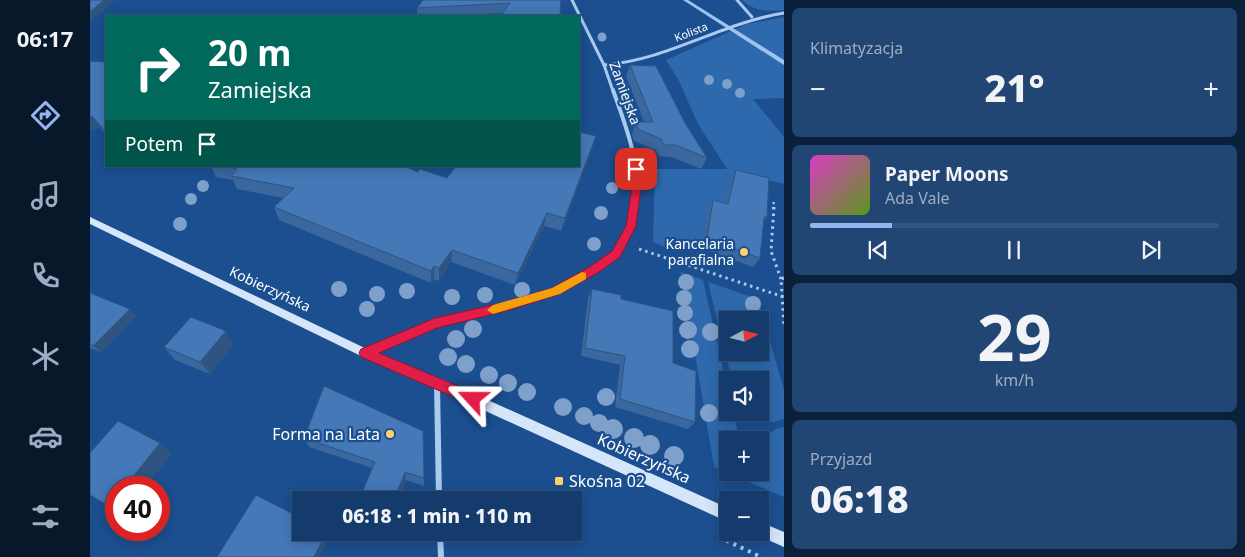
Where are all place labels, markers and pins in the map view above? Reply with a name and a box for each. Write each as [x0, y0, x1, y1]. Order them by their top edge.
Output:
pin [615, 148, 657, 190]
place label: Kancelaria parafialna [665, 234, 734, 269]
marker: Kancelaria parafialna [738, 246, 750, 258]
place label: Forma na Lata [272, 423, 380, 445]
marker: Forma na Lata [384, 428, 396, 440]
place label: Skośna 02 [569, 470, 645, 492]
marker: Skośna 02 [553, 475, 565, 487]

